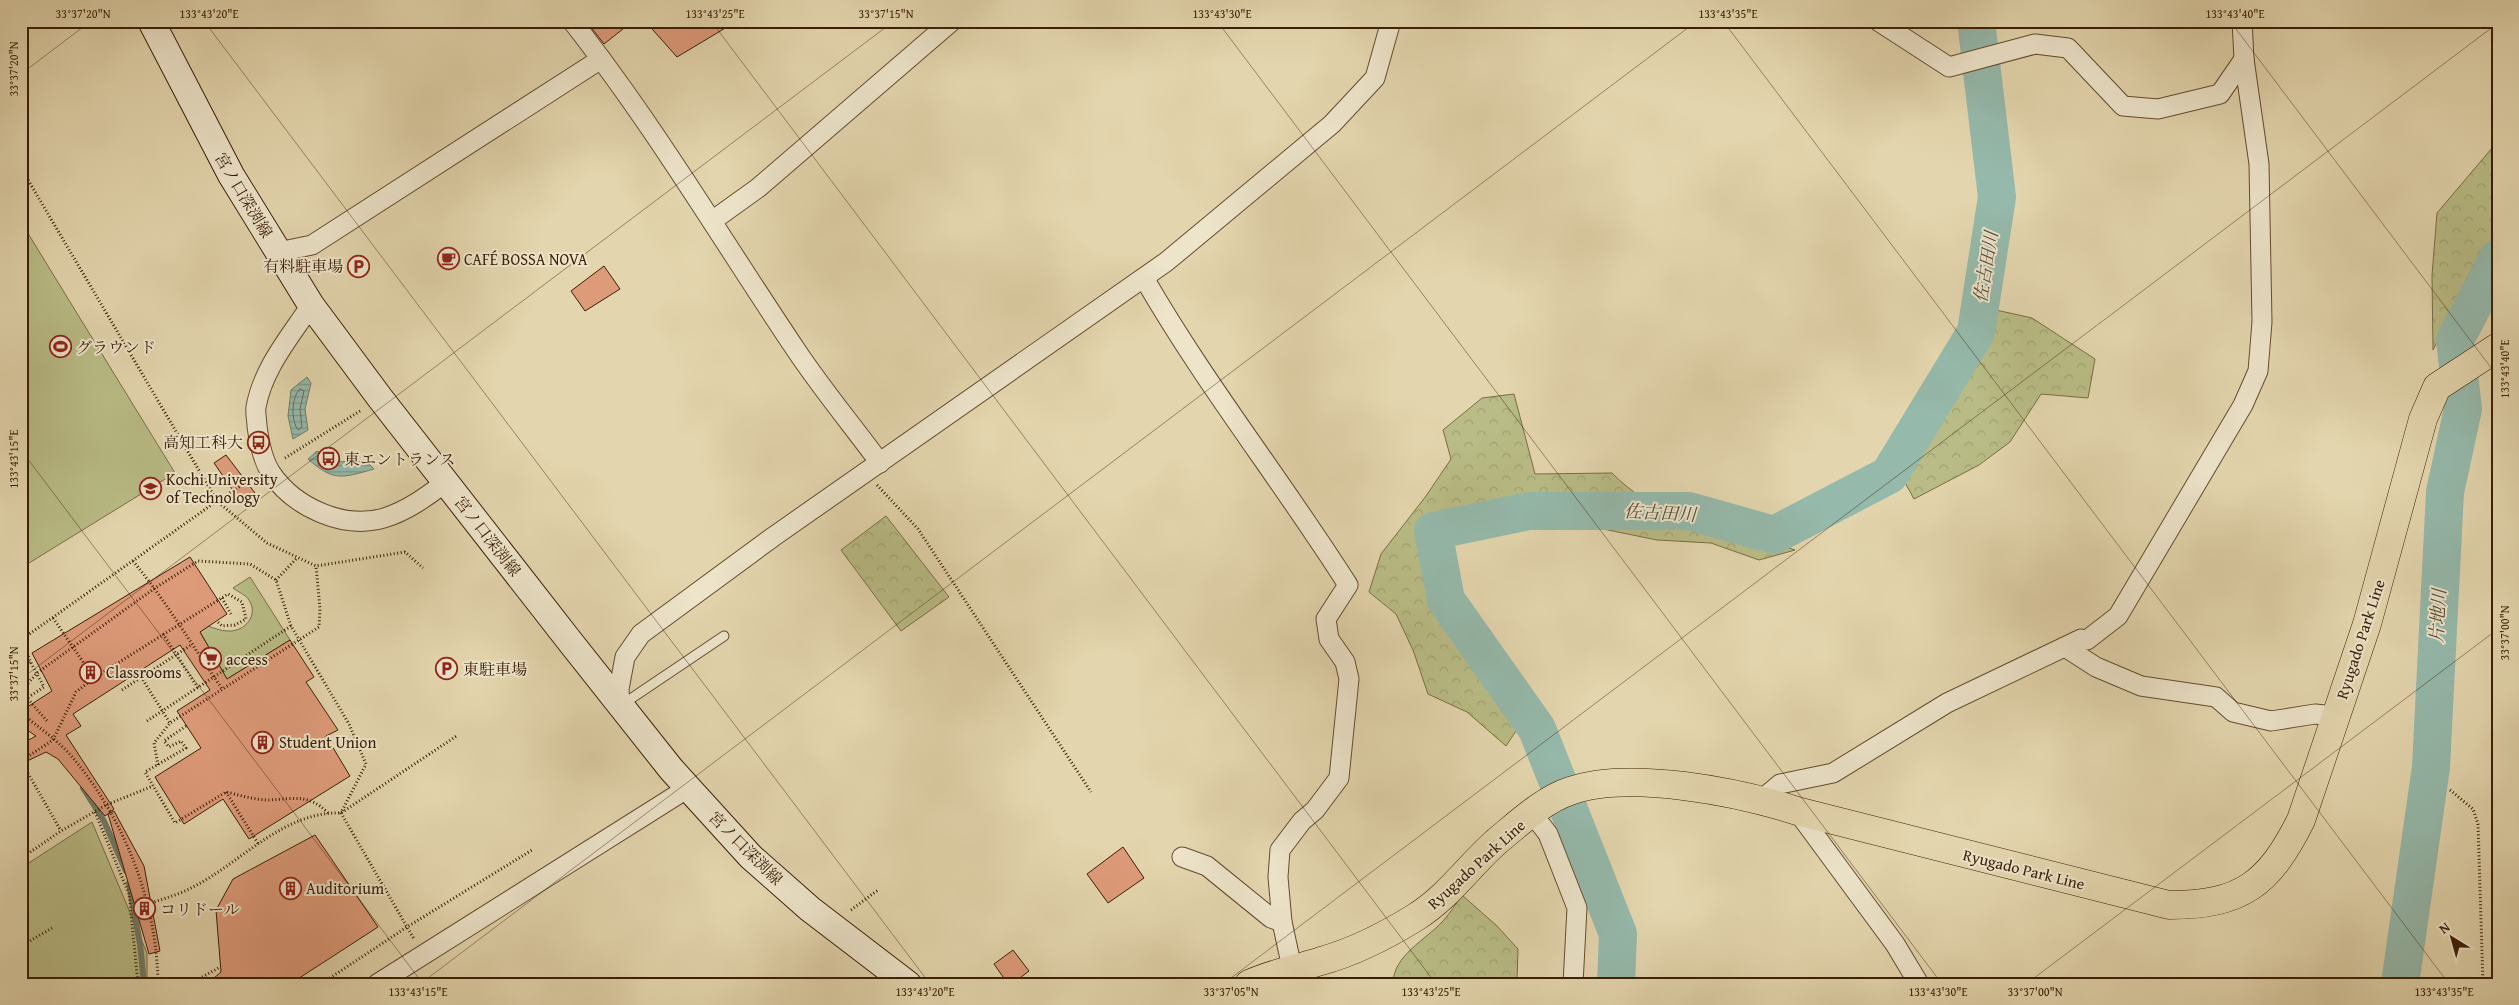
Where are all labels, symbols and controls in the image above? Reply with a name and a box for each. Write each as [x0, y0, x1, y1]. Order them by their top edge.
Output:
text: 33°37'20"N [55, 5, 111, 22]
text: 133°43'20"E [179, 5, 239, 22]
text: 133°43'25"E [685, 5, 745, 22]
text: 33°37'15"N [858, 5, 914, 22]
text: 133°43'30"E [1192, 5, 1252, 22]
text: 133°43'35"E [1698, 5, 1758, 22]
text: 133°43'40"E [2205, 5, 2265, 22]
text: 33°37'20"N [5, 41, 22, 97]
street label: 宮ノ口深渕線 [209, 148, 279, 242]
water label: 佐古田川 [1967, 227, 2005, 305]
cafe icon: CAFÉ BOSSA NOVA [436, 247, 460, 271]
place label: CAFÉ BOSSA NOVA [464, 247, 588, 271]
place label: 有料駐車場 [263, 254, 343, 278]
parking icon: 有料駐車場 [347, 254, 371, 278]
sports icon: グラウンド [48, 335, 72, 359]
place label: グラウンド [76, 335, 156, 359]
text: 133°43'40"E [2496, 339, 2513, 399]
text: 133°43'15"E [5, 429, 22, 489]
place label: 高知工科大 [163, 430, 243, 454]
bus stop icon: 高知工科大 [247, 430, 271, 454]
bus stop icon: 東エントランス [316, 447, 340, 471]
place label: 東エントランス [344, 447, 456, 471]
place label: Kochi University of Technology [166, 467, 278, 509]
school or university icon: Kochi University of Technology [138, 476, 162, 500]
street label: 宮ノ口深渕線 [449, 491, 527, 581]
water label: 佐古田川 [1623, 497, 1699, 528]
street label: Ryugado Park Line [2329, 576, 2391, 702]
water label: 片地川 [2423, 586, 2452, 644]
text: 33°37'00"N [2496, 605, 2513, 661]
text: 33°37'15"N [5, 646, 22, 702]
supermarket icon: access [198, 647, 222, 671]
place label: access [226, 647, 268, 671]
parking icon: 東駐車場 [435, 657, 459, 681]
place label: 東駐車場 [463, 657, 527, 681]
building icon: Classrooms [78, 660, 102, 684]
place label: Classrooms [106, 660, 182, 684]
building icon: Student Union [251, 730, 275, 754]
place label: Student Union [279, 730, 377, 754]
street label: 宮ノ口深渕線 [704, 806, 788, 890]
street label: Ryugado Park Line [1422, 813, 1530, 915]
street label: Ryugado Park Line [1961, 842, 2087, 896]
building icon: Auditorium [278, 876, 302, 900]
place label: Auditorium [306, 876, 384, 900]
building icon: コリドール [132, 897, 156, 921]
place label: コリドール [160, 897, 240, 921]
north arrow [2426, 912, 2476, 962]
text: N [2434, 916, 2454, 938]
text: 133°43'15"E [388, 983, 448, 1000]
text: 133°43'20"E [895, 983, 955, 1000]
text: 33°37'05"N [1203, 983, 1259, 1000]
text: 133°43'25"E [1401, 983, 1461, 1000]
text: 133°43'30"E [1908, 983, 1968, 1000]
text: 33°37'00"N [2007, 983, 2063, 1000]
text: 133°43'35"E [2414, 983, 2474, 1000]

